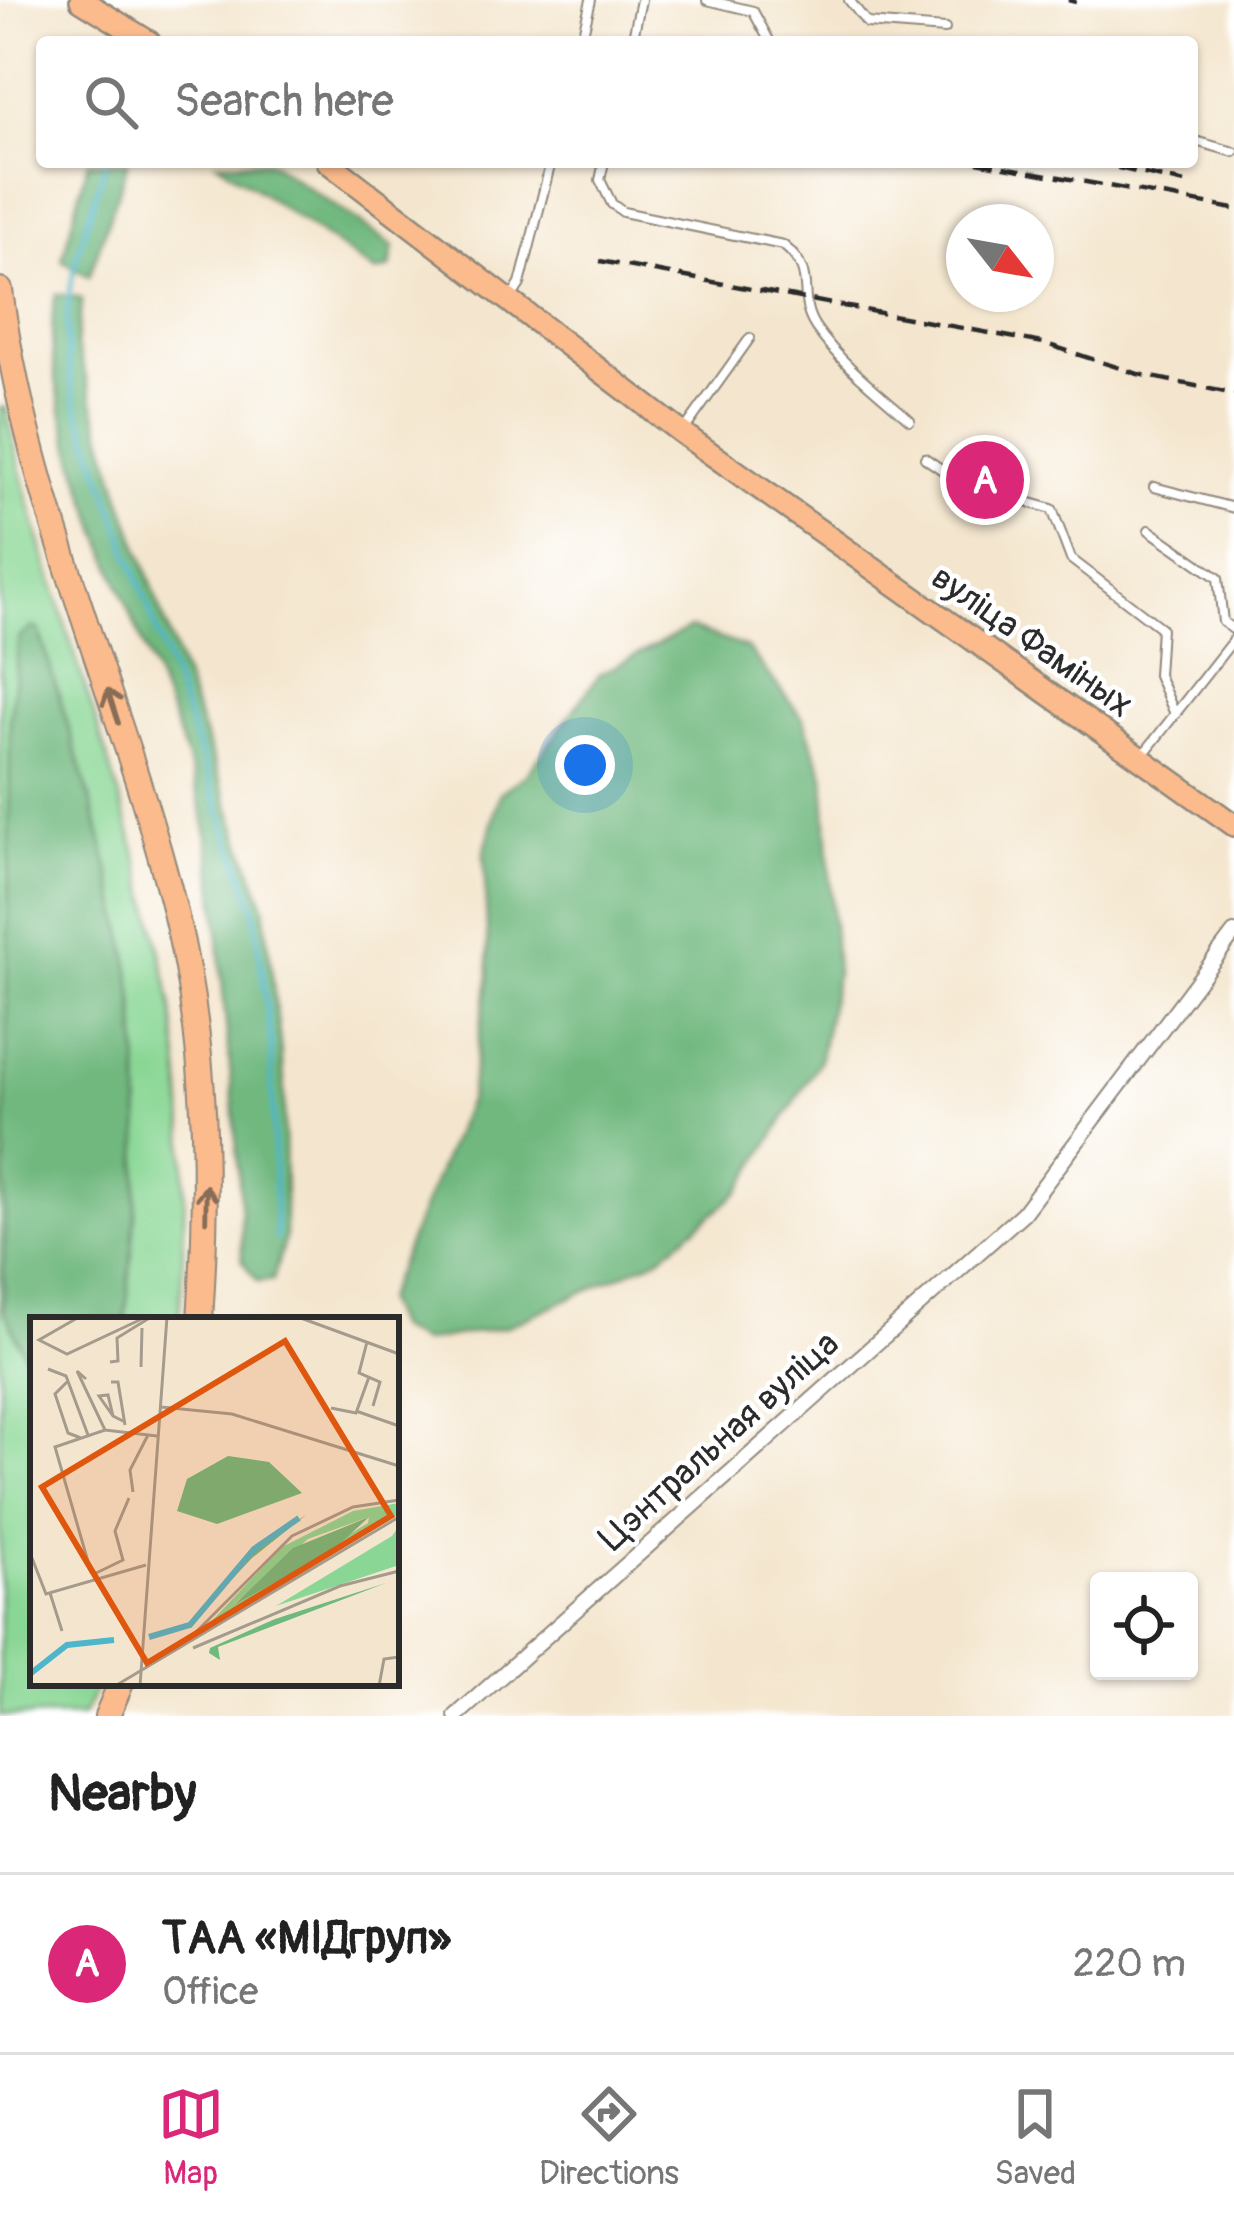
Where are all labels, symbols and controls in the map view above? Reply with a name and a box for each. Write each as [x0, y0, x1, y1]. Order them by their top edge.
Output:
search box [36, 36, 1198, 168]
icon: search [78, 69, 144, 135]
text: Search here [174, 74, 394, 130]
north arrow [946, 204, 1054, 312]
pin: A [946, 435, 1024, 525]
street label: вуліца Фаміных [923, 555, 1141, 727]
one-way arrow [101, 688, 122, 725]
your location [555, 735, 615, 795]
one-way arrow [194, 1184, 217, 1223]
inset map [30, 1317, 399, 1686]
street label: Цэнтральная вуліца [590, 1321, 848, 1561]
map controls [1090, 1572, 1198, 1680]
button: locate [1090, 1572, 1198, 1680]
text: Nearby [48, 1762, 196, 1826]
text: ТАА «МІДгруп» [162, 1911, 451, 1967]
text: A [74, 1939, 100, 1988]
text: 220 m [1073, 1939, 1186, 1988]
text: Office [162, 1967, 258, 2016]
tab: Map [158, 2081, 224, 2194]
tab: Directions [539, 2081, 679, 2194]
tab: Saved [994, 2081, 1076, 2194]

